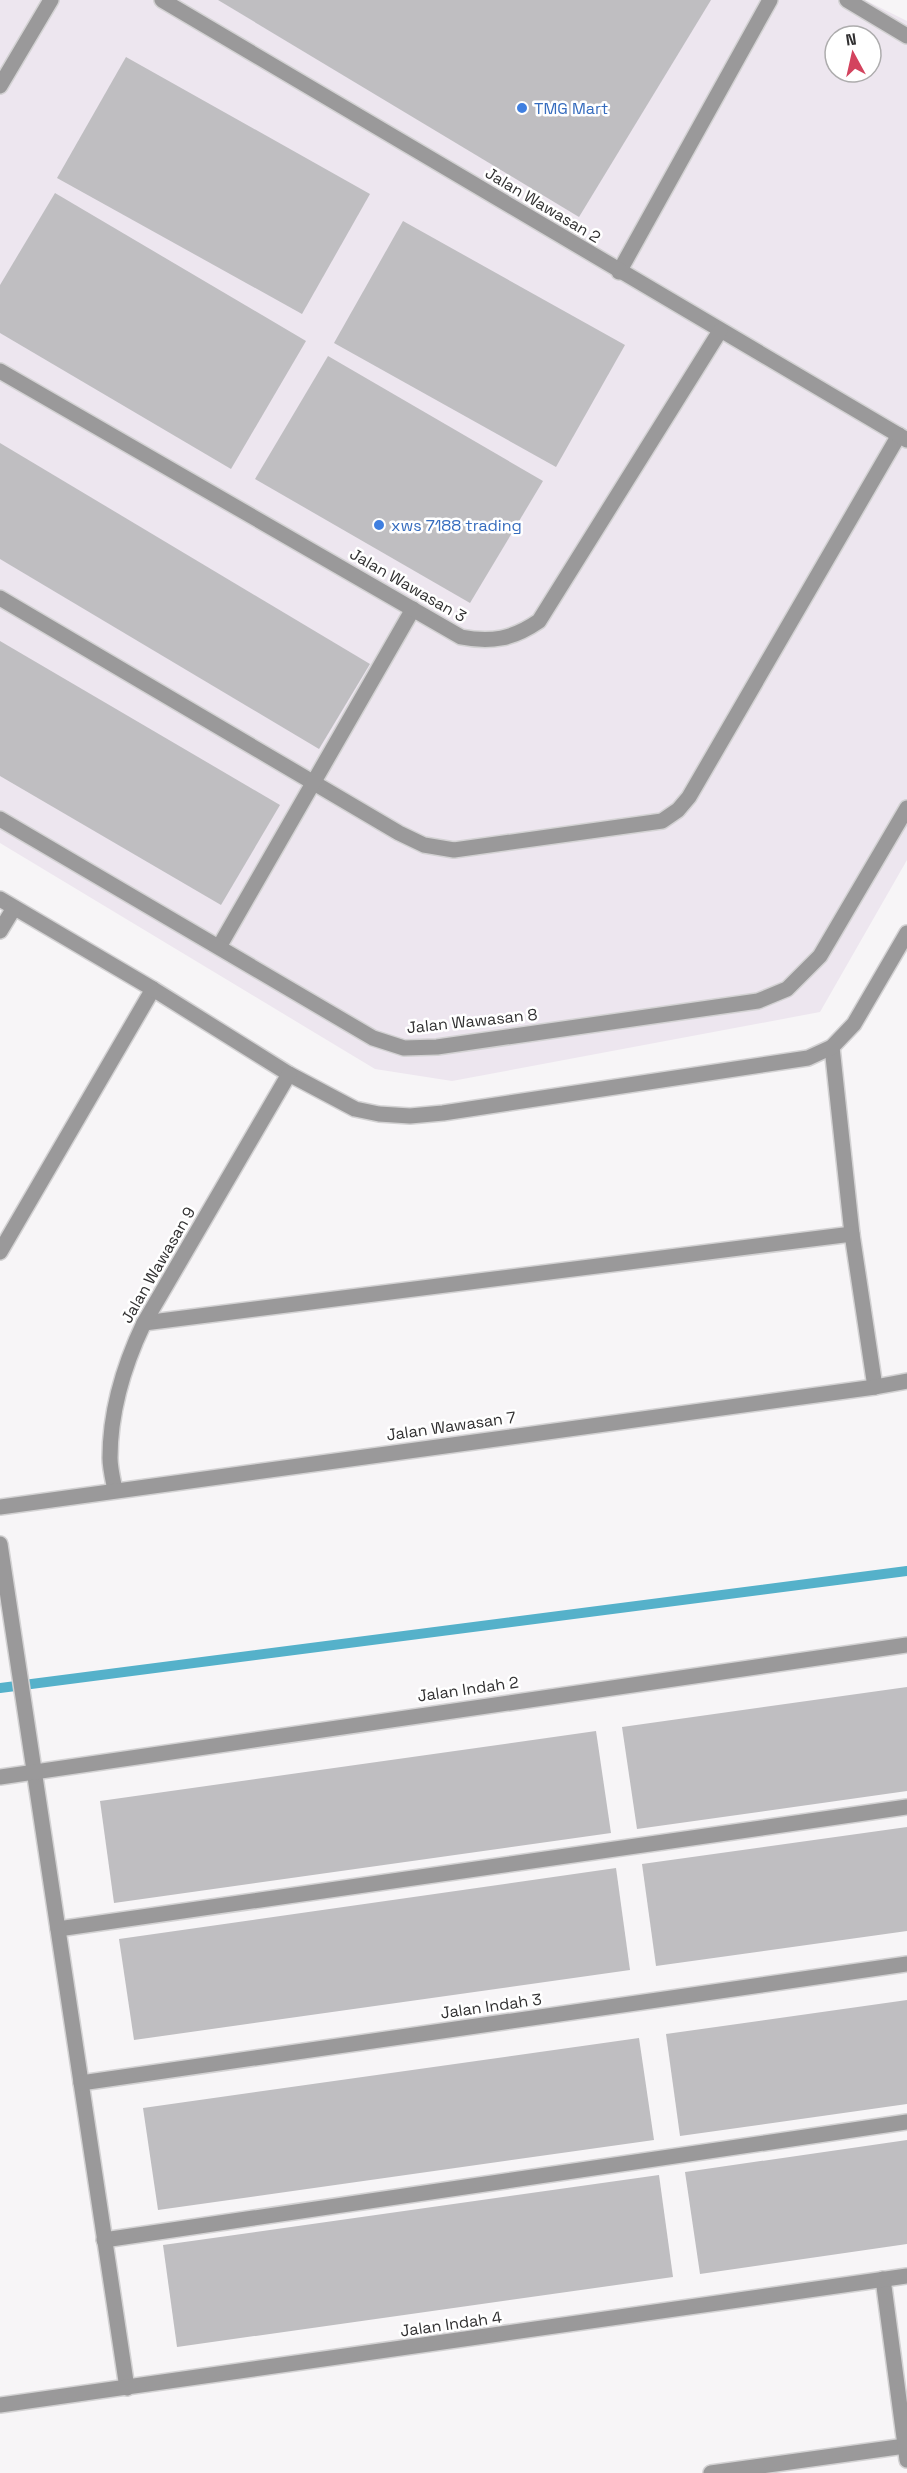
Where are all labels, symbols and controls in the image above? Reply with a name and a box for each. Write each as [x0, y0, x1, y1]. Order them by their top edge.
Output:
north arrow [823, 24, 883, 84]
text: N [844, 28, 858, 51]
place label: TMG Mart [534, 98, 608, 119]
marker: TMG Mart [515, 101, 529, 115]
street label: Jalan Wawasan 2 [481, 162, 605, 248]
place label: xws 7188 trading [391, 515, 522, 536]
marker: xws 7188 trading [372, 518, 386, 532]
street label: Jalan Wawasan 3 [346, 543, 470, 627]
street label: Jalan Wawasan 8 [406, 1004, 538, 1038]
street label: Jalan Wawasan 9 [116, 1203, 200, 1327]
street label: Jalan Wawasan 7 [385, 1407, 517, 1445]
street label: Jalan Indah 2 [416, 1671, 520, 1707]
street label: Jalan Indah 3 [439, 1988, 543, 2024]
street label: Jalan Indah 4 [399, 2306, 503, 2342]

